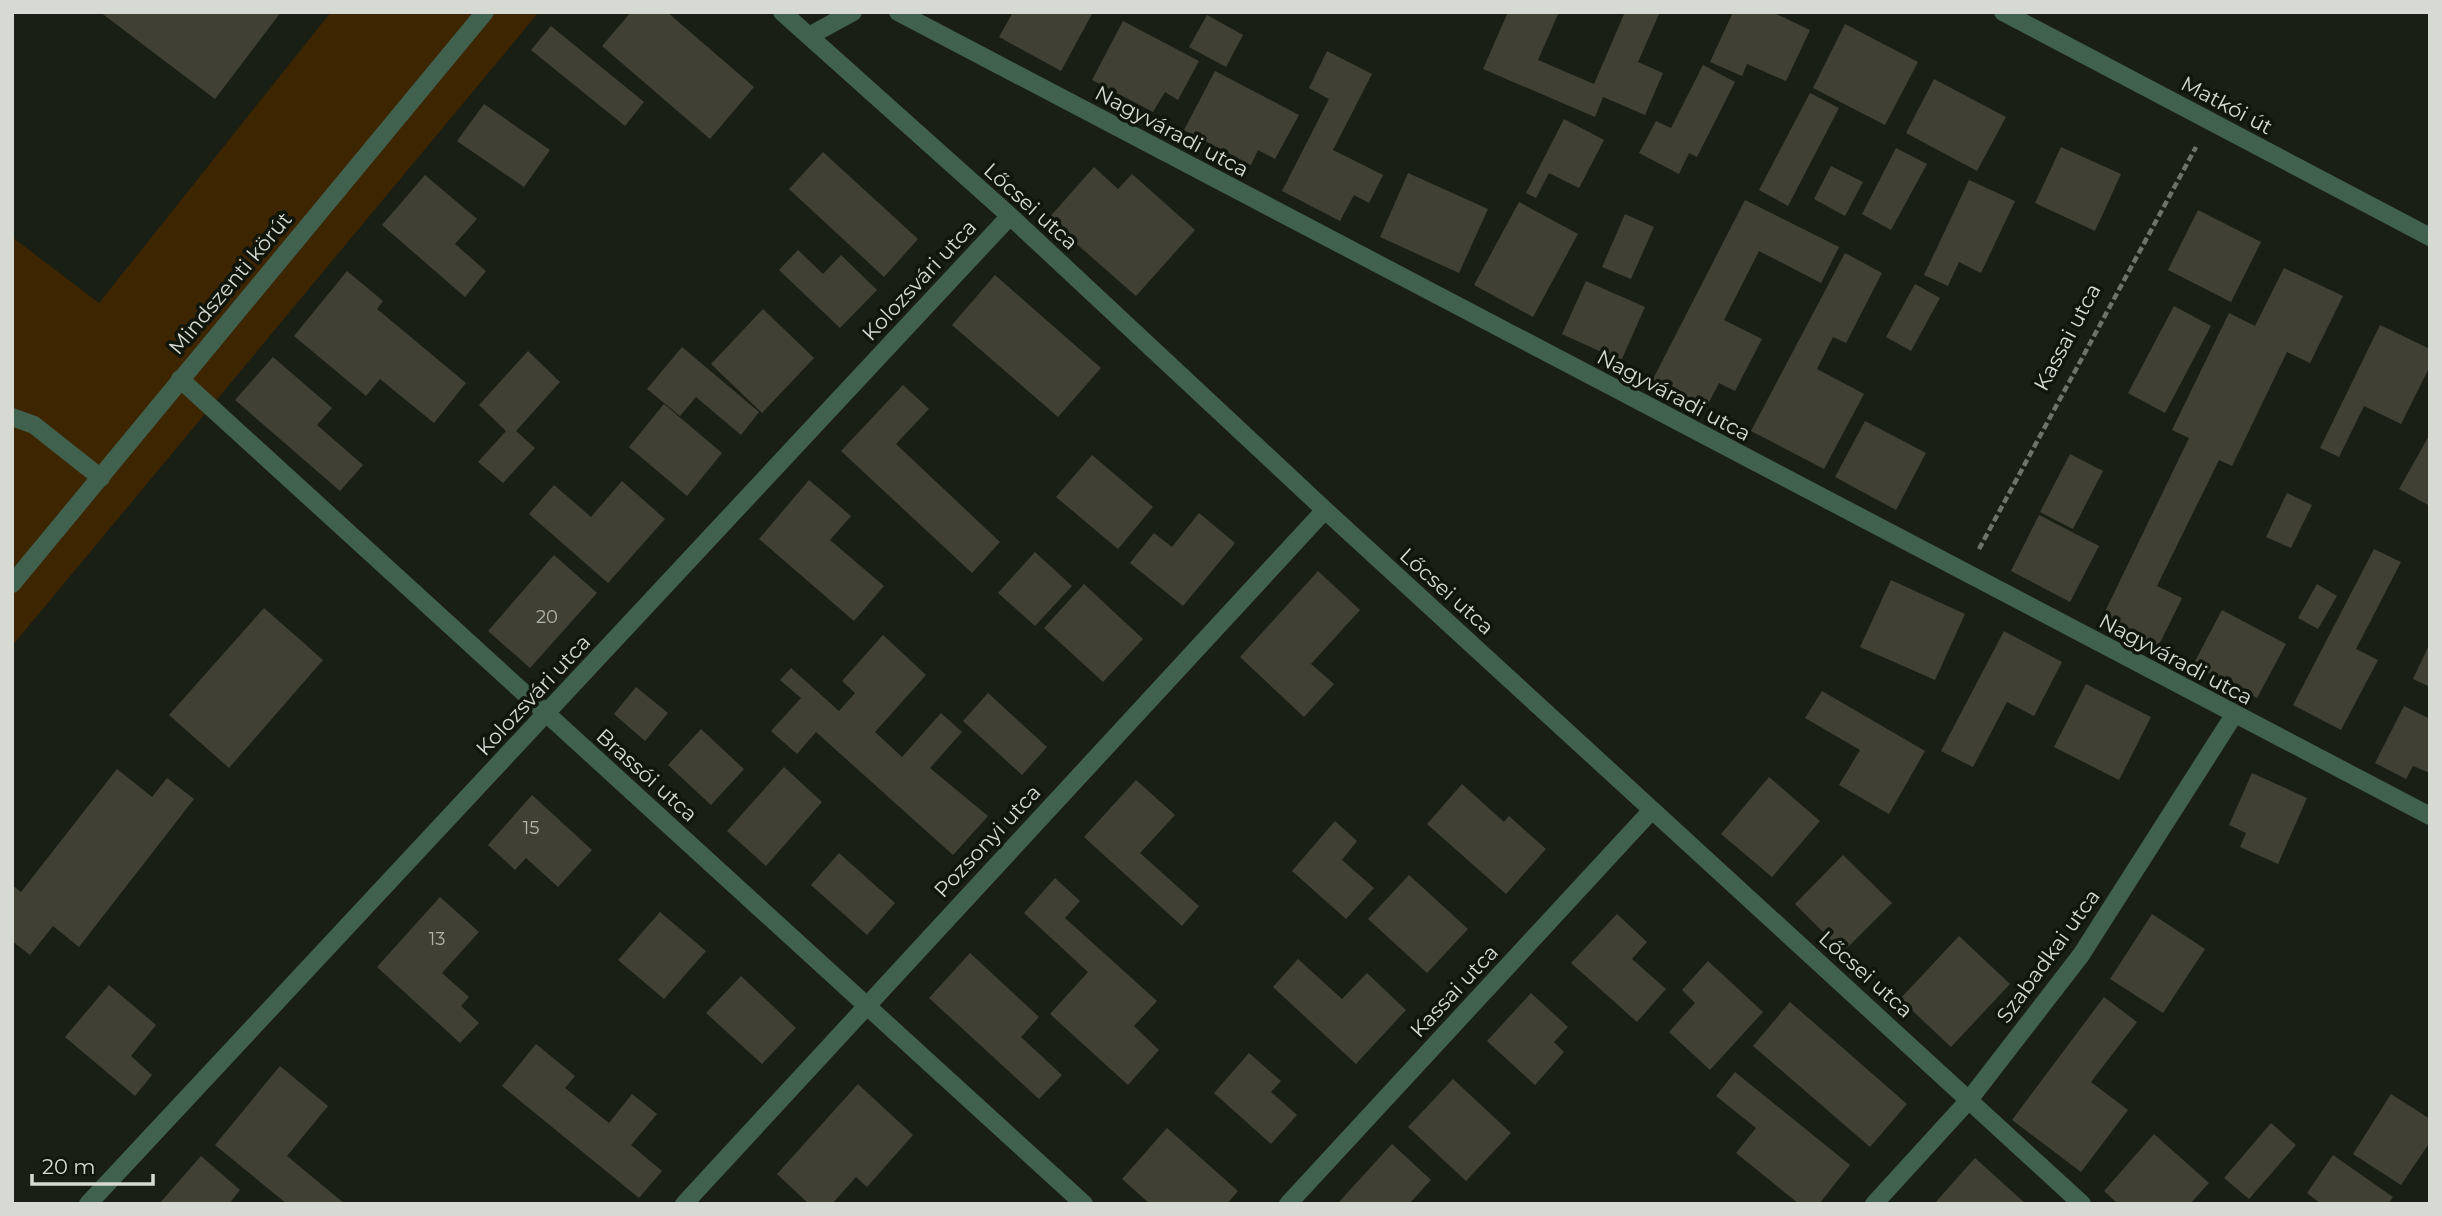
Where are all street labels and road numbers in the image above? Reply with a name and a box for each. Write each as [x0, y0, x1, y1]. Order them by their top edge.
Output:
street label: Matkói út [2177, 70, 2277, 140]
street label: Nagyváradi utca [1091, 80, 1253, 182]
street label: Lőcsei utca [979, 157, 1083, 255]
street label: Mindszenti körút [163, 207, 297, 359]
street label: Kolozsvári utca [857, 214, 981, 346]
street label: Kassai utca [2028, 279, 2106, 395]
street label: Nagyváradi utca [1593, 344, 1755, 446]
street label: Lőcsei utca [1395, 542, 1499, 640]
street label: Nagyváradi utca [2095, 608, 2257, 710]
street label: Kolozsvári utca [471, 629, 595, 761]
street label: Brassói utca [591, 723, 703, 827]
street label: Pozsonyi utca [929, 780, 1045, 902]
street label: Szabadkai utca [1991, 884, 2105, 1028]
street label: Lőcsei utca [1814, 925, 1918, 1023]
street label: Kassai utca [1405, 939, 1503, 1043]

